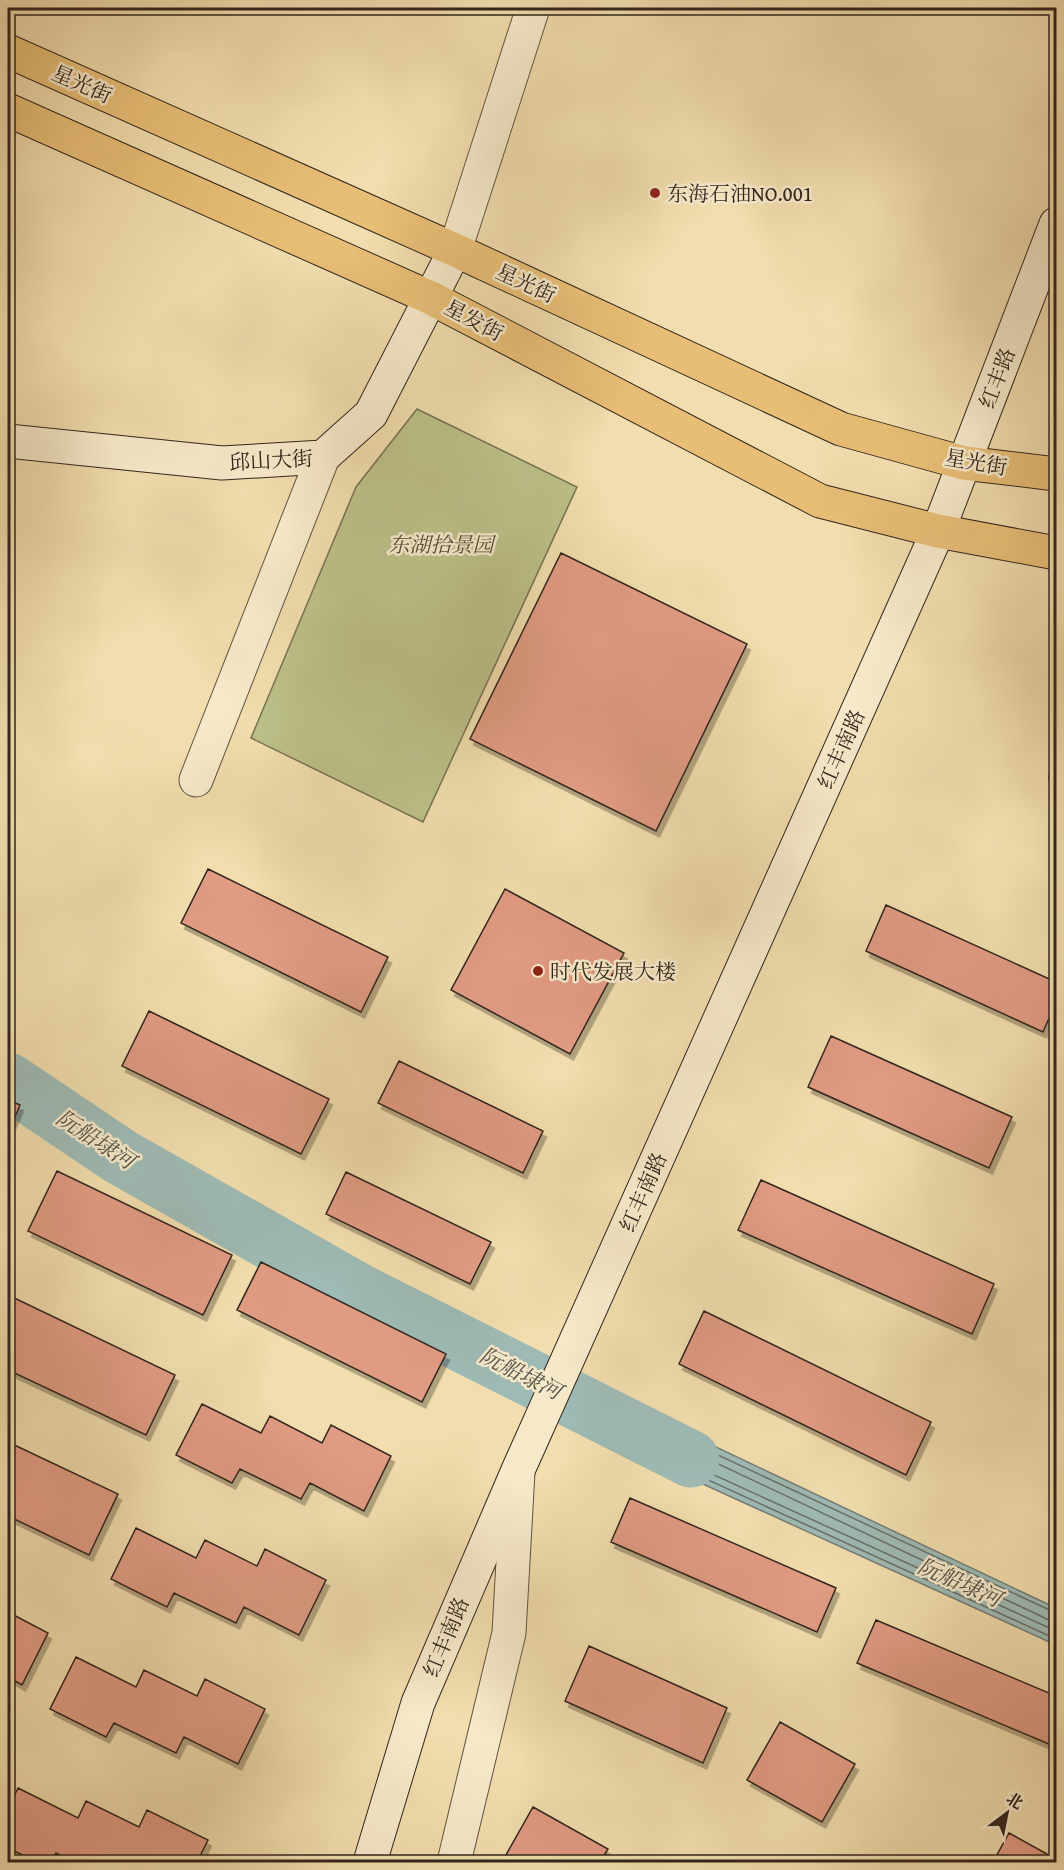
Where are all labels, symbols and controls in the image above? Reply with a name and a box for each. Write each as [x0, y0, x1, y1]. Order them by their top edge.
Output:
street label: 星光街 [47, 57, 117, 111]
place label: 东海石油NO.001 [667, 178, 813, 209]
marker: 东海石油NO.001 [648, 186, 662, 200]
street label: 星光街 [491, 256, 561, 310]
street label: 星发街 [439, 292, 509, 348]
street label: 红丰路 [971, 343, 1023, 413]
street label: 星光街 [942, 441, 1010, 483]
street label: 邱山大街 [228, 442, 314, 478]
park label: 东湖拾景园 [389, 529, 496, 560]
street label: 红丰南路 [810, 704, 872, 794]
place label: 时代发展大楼 [550, 956, 676, 987]
marker: 时代发展大楼 [531, 964, 545, 978]
water label: 阮船埭河 [50, 1102, 145, 1179]
street label: 红丰南路 [612, 1147, 674, 1237]
water label: 阮船埭河 [475, 1339, 571, 1409]
water label: 阮船埭河 [913, 1549, 1010, 1616]
street label: 红丰南路 [415, 1592, 477, 1682]
north arrow [977, 1783, 1037, 1843]
text: 北 [1002, 1786, 1028, 1815]

